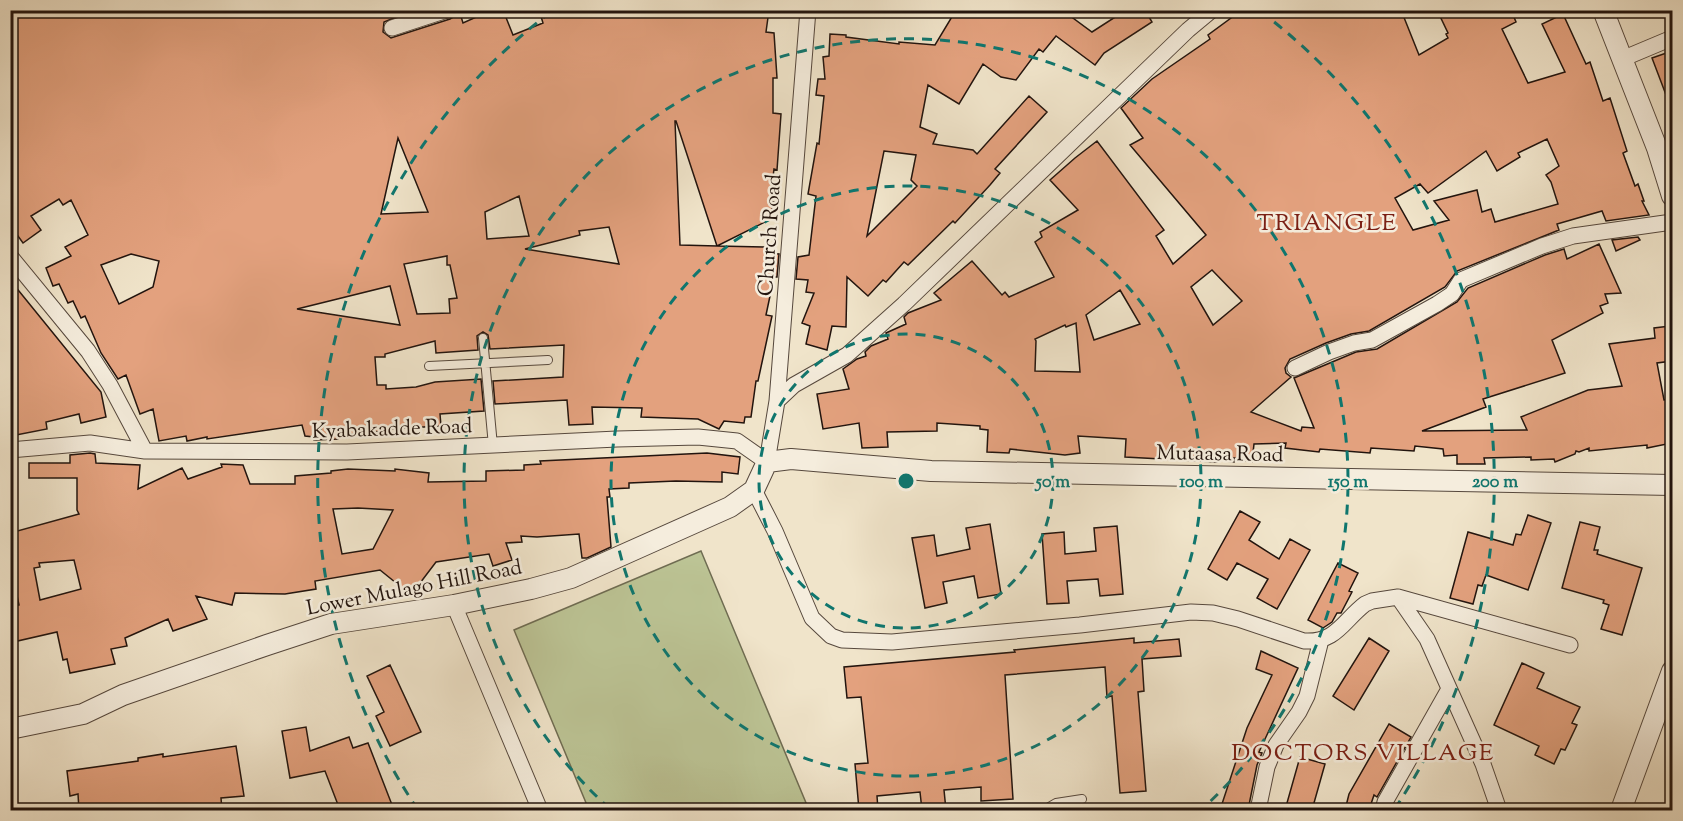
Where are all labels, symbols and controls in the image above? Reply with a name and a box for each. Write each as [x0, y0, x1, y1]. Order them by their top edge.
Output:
street label: Church Road [752, 173, 790, 297]
district label: TRIANGLE [1256, 207, 1398, 241]
street label: Kyabakadde Road [311, 412, 473, 448]
street label: Mutaasa Road [1156, 439, 1284, 471]
text: 50 m [1034, 470, 1070, 496]
text: 100 m [1179, 470, 1223, 496]
text: 150 m [1328, 470, 1368, 496]
text: 200 m [1472, 470, 1518, 496]
centre of rings [896, 471, 916, 491]
street label: Lower Mulago Hill Road [304, 553, 525, 625]
district label: DOCTORS VILLAGE [1231, 737, 1495, 771]

